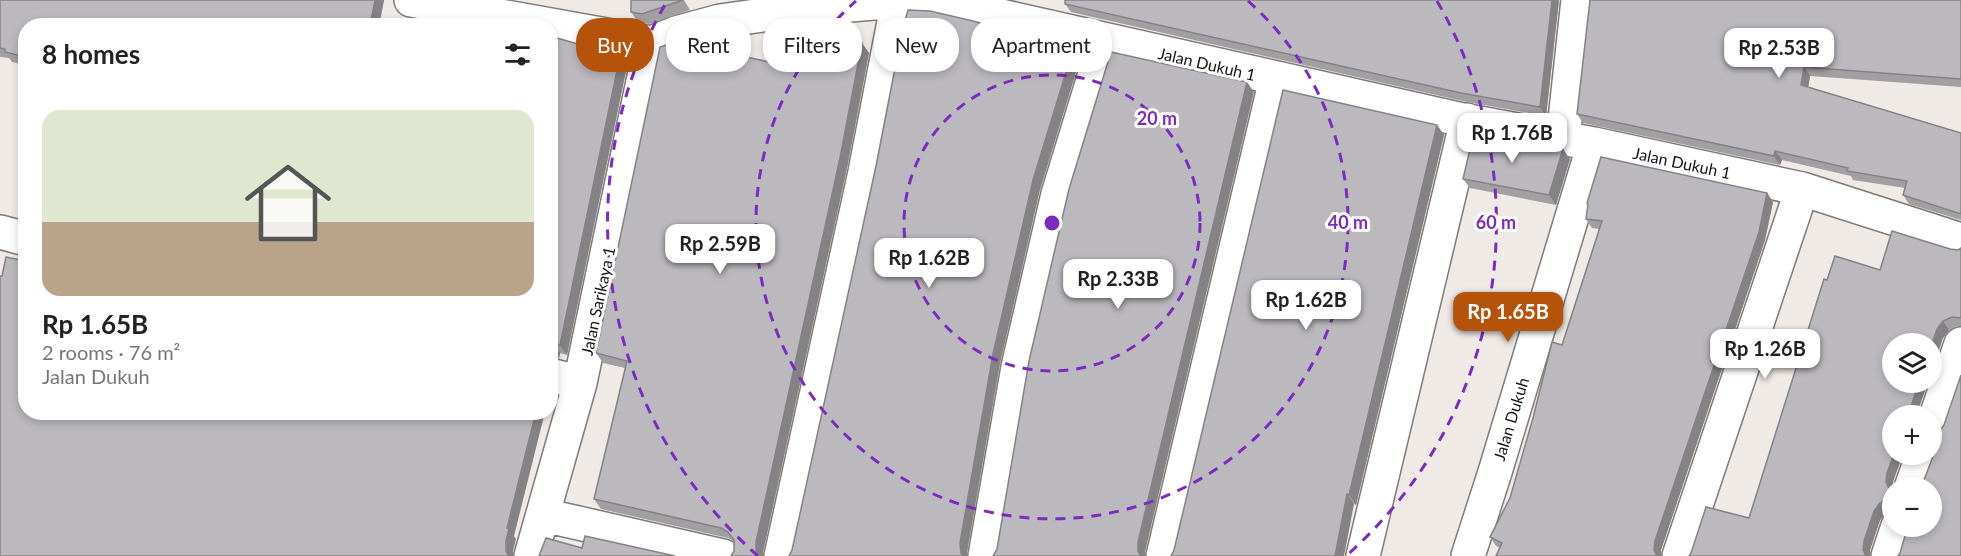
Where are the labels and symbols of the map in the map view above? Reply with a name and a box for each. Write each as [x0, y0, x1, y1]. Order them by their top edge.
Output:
pin: Rp 2.53B [1717, 28, 1841, 79]
street label: Jalan Dukuh 1 [1157, 43, 1258, 84]
text: 20 m [1137, 107, 1177, 129]
pin: Rp 1.76B [1450, 113, 1574, 164]
street label: Jalan Dukuh 1 [1631, 143, 1733, 182]
text: 40 m [1328, 211, 1368, 233]
text: 60 m [1476, 211, 1516, 233]
centre of rings [1042, 213, 1062, 233]
pin: Rp 2.59B [658, 224, 782, 275]
pin: Rp 1.62B [867, 238, 991, 289]
street label: Jalan Sarikaya 1 [577, 245, 618, 357]
pin: Rp 2.33B [1056, 259, 1180, 310]
pin: Rp 1.62B [1244, 280, 1368, 331]
pin: Rp 1.65B [1446, 292, 1570, 343]
pin: Rp 1.26B [1703, 329, 1827, 380]
street label: Jalan Dukuh [1489, 375, 1532, 463]

